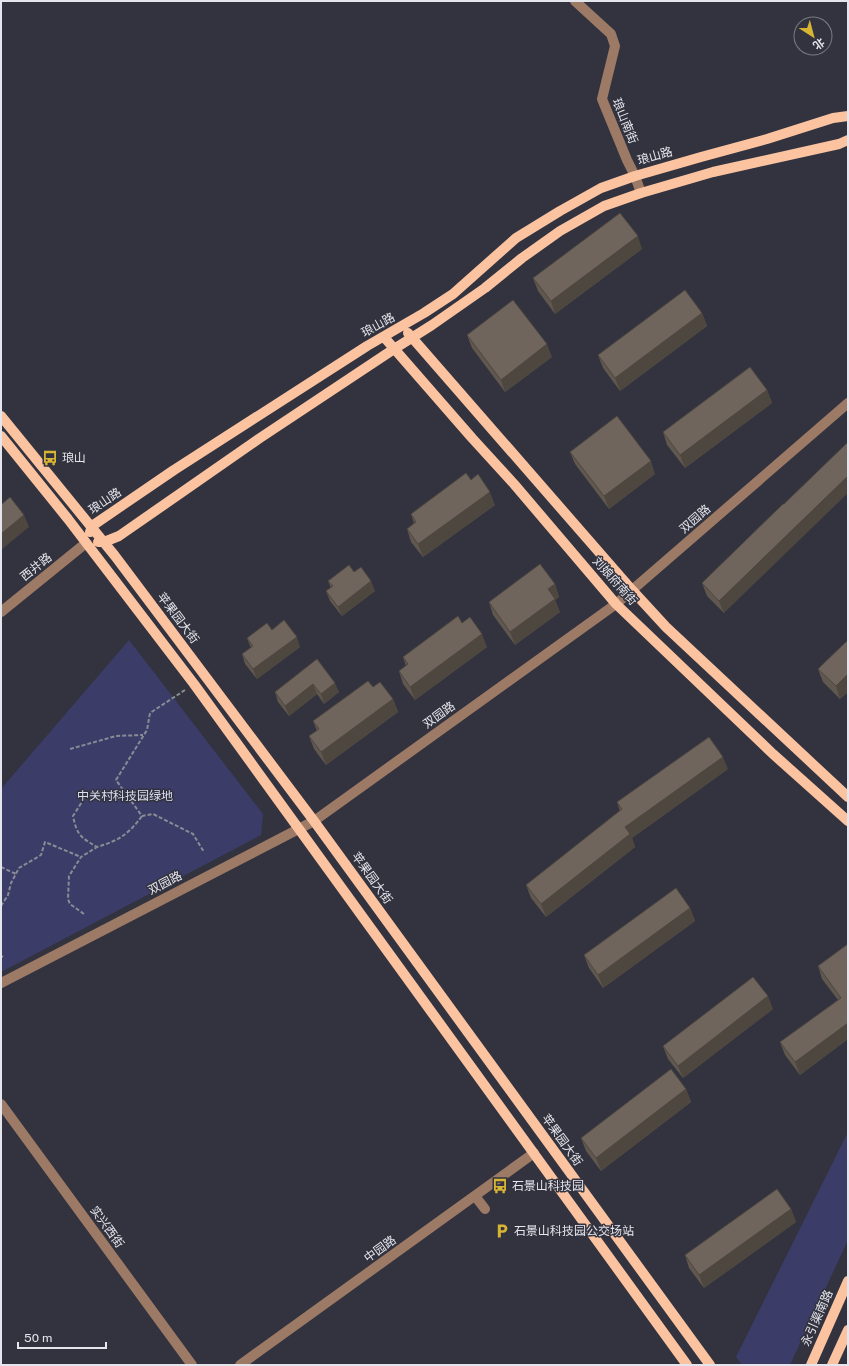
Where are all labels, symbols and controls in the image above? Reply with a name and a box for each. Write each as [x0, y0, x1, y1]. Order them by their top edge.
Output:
north arrow [793, 16, 833, 56]
text: 北 [811, 36, 827, 52]
street label: 琅山南街 [610, 96, 640, 146]
street label: 琅山路 [636, 144, 674, 168]
street label: 琅山路 [359, 310, 397, 340]
bus stop icon: 琅山 [41, 449, 59, 467]
place label: 琅山 [62, 451, 86, 465]
street label: 琅山路 [86, 485, 124, 517]
street label: 双园路 [677, 502, 713, 536]
street label: 西井路 [18, 550, 54, 584]
street label: 刘娘府南街 [590, 554, 640, 608]
street label: 苹果园大街 [154, 590, 202, 646]
street label: 双园路 [420, 699, 458, 731]
park label: 中关村科技园绿地 [77, 789, 173, 803]
street label: 苹果园大街 [349, 850, 395, 906]
street label: 双园路 [146, 869, 184, 897]
street label: 苹果园大街 [539, 1112, 585, 1168]
bus stop icon: 石景山科技园 [491, 1177, 509, 1195]
place label: 石景山科技园 [512, 1179, 584, 1193]
street label: 实兴西街 [87, 1203, 127, 1251]
parking icon: 石景山科技园公交场站 [493, 1222, 511, 1240]
place label: 石景山科技园公交场站 [514, 1224, 634, 1238]
street label: 中园路 [361, 1233, 399, 1265]
street label: 永引渠南路 [798, 1288, 836, 1348]
scale bar [18, 1324, 106, 1350]
text: 50 m [24, 1331, 52, 1345]

